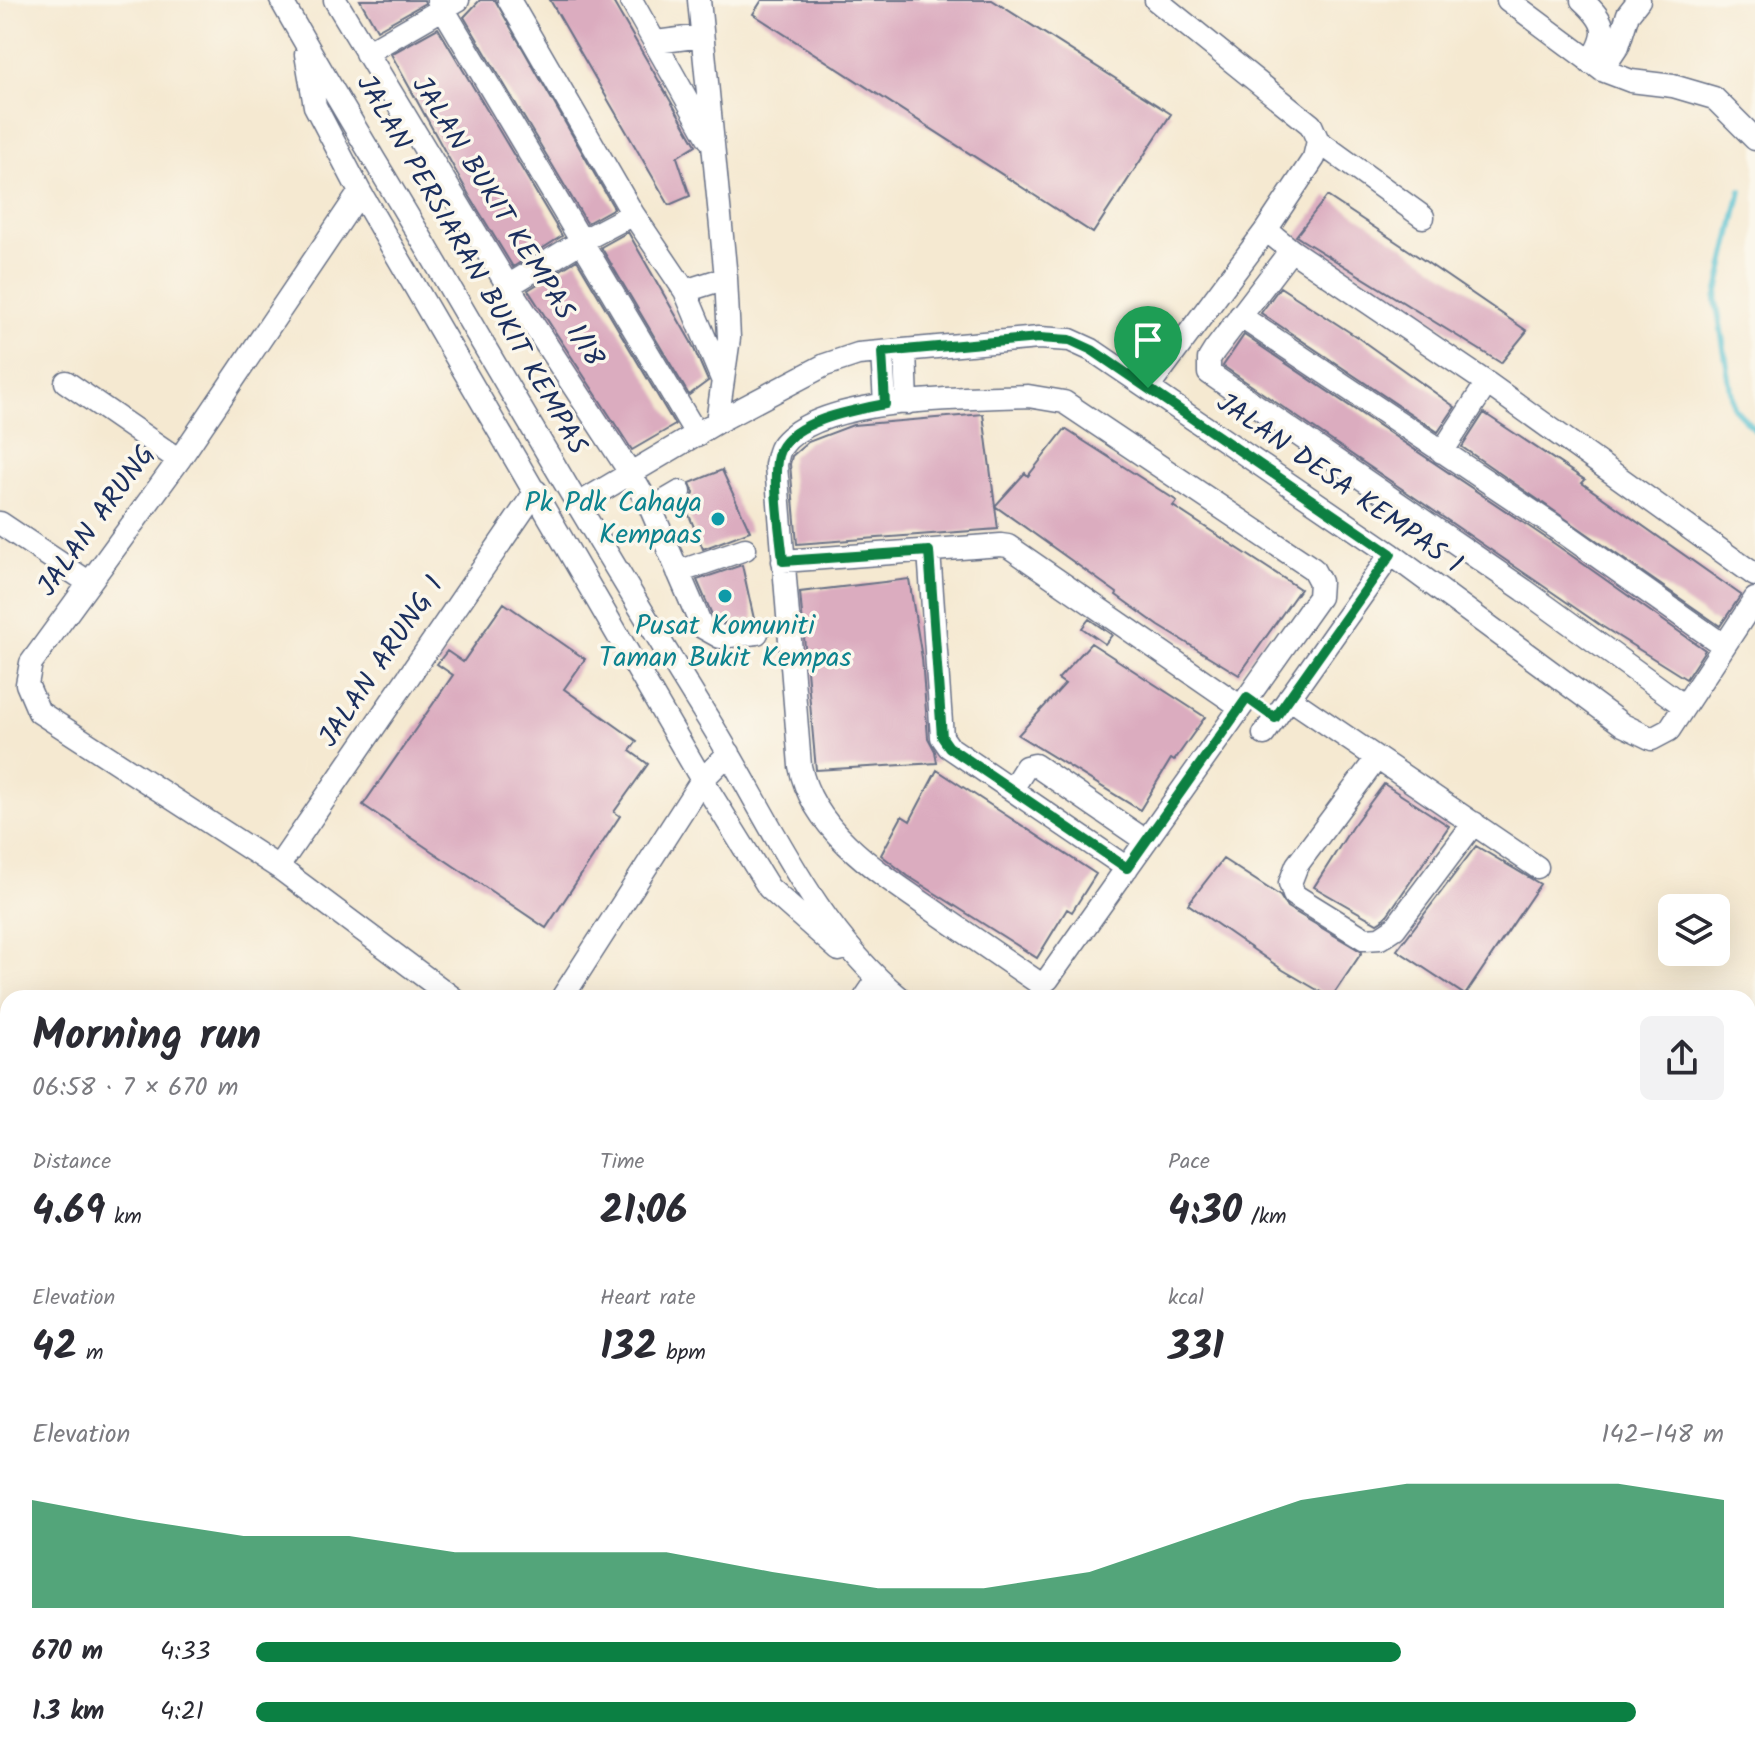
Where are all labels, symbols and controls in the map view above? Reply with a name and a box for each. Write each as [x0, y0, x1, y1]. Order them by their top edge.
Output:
street label: JALAN PERSIARAN BUKIT KEMPAS [343, 66, 599, 464]
street label: JALAN BUKIT KEMPAS 1/18 [399, 67, 615, 377]
pin [1114, 306, 1182, 388]
icon: arrive [1126, 318, 1170, 362]
street label: JALAN DESA KEMPAS 1 [1206, 382, 1472, 586]
street label: JALAN ARUNG [26, 435, 168, 607]
place label: Pk Pdk Cahaya Kempaas [525, 481, 702, 558]
marker: Pk Pdk Cahaya Kempaas [709, 510, 727, 528]
street label: JALAN ARUNG 1 [308, 567, 456, 757]
marker: Pusat Komuniti Taman Bukit Kempas [716, 587, 734, 605]
place label: Pusat Komuniti Taman Bukit Kempas [599, 604, 851, 681]
map controls [1658, 894, 1730, 966]
button: layers [1658, 894, 1730, 966]
text: Morning run [32, 1002, 261, 1072]
button: share [1640, 1016, 1724, 1100]
text: 06:58 · 7 × 670 m [32, 1067, 239, 1109]
text: Distance [32, 1145, 111, 1180]
text: Time [600, 1145, 644, 1180]
text: Pace [1168, 1145, 1210, 1180]
text: 4.69 [32, 1180, 105, 1244]
text: 21:06 [600, 1180, 687, 1244]
text: 4:30 [1168, 1180, 1242, 1244]
text: km [105, 1200, 142, 1235]
text: /km [1242, 1200, 1287, 1235]
text: Elevation [32, 1281, 115, 1316]
text: Heart rate [600, 1281, 696, 1316]
text: kcal [1168, 1281, 1204, 1316]
text: 42 [32, 1316, 77, 1380]
text: 132 [600, 1316, 657, 1380]
text: 331 [1168, 1316, 1224, 1380]
text: m [77, 1336, 103, 1371]
text: bpm [657, 1336, 706, 1371]
text: Elevation [32, 1414, 130, 1456]
text: 142–148 m [1601, 1414, 1724, 1456]
text: 670 m [32, 1631, 103, 1673]
text: 4:33 [160, 1631, 210, 1673]
text: 1.3 km [32, 1691, 104, 1733]
text: 4:21 [160, 1691, 204, 1733]

